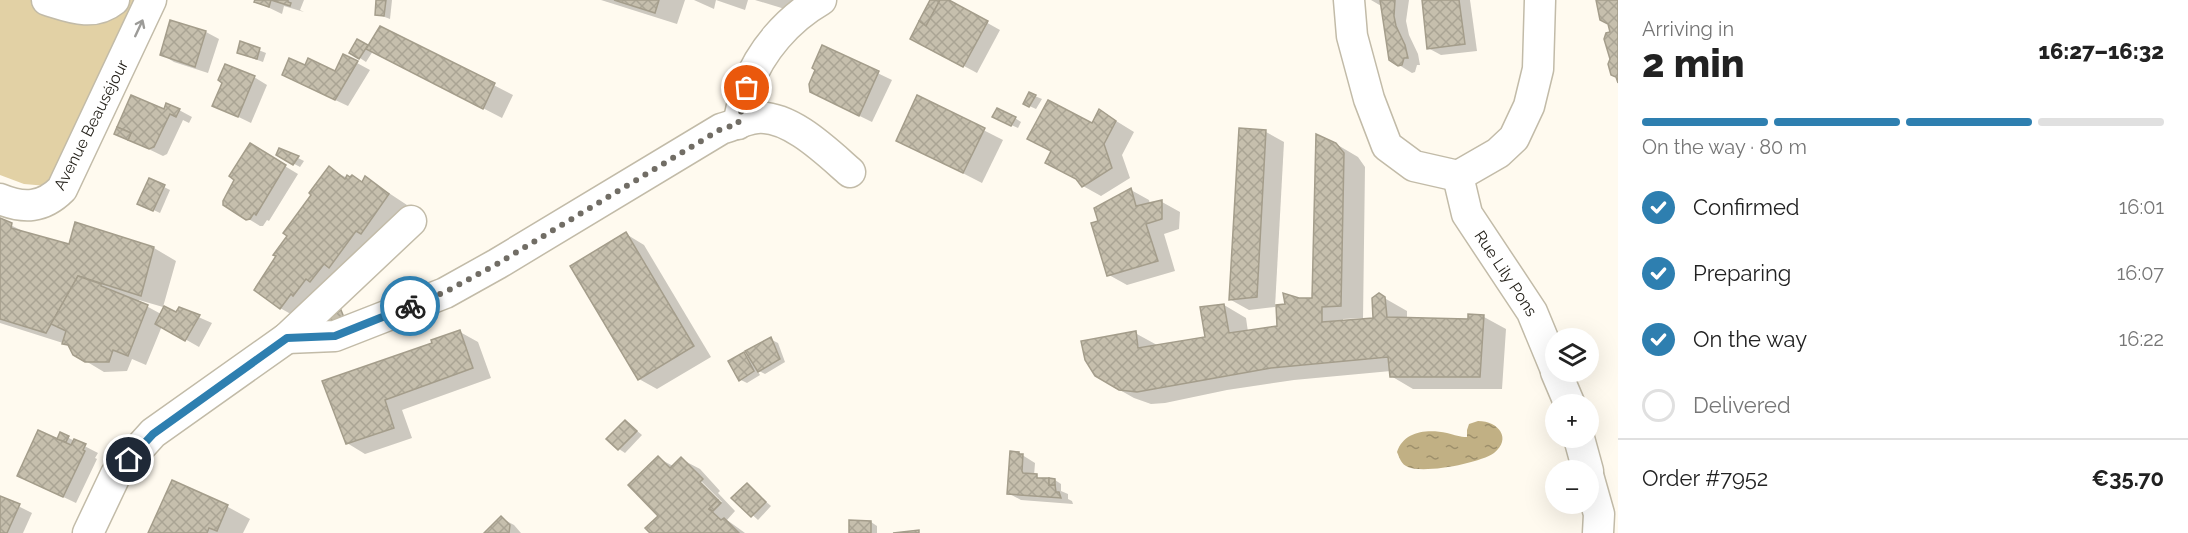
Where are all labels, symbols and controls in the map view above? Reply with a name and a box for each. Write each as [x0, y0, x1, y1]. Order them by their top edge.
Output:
text: Arriving in [1642, 17, 1734, 41]
one-way arrow [134, 19, 146, 37]
text: 16:27–16:32 [2039, 38, 2164, 64]
text: 2 min [1642, 40, 1745, 86]
street label: Avenue Beauséjour [50, 56, 132, 193]
pin [721, 62, 772, 113]
icon: bag [730, 71, 763, 104]
text: On the way · 80 m [1642, 135, 1807, 159]
icon: check [1642, 191, 1675, 224]
text: Confirmed [1693, 194, 1800, 220]
text: 16:01 [2119, 195, 2164, 219]
street label: Rue Lily Pons [1471, 227, 1542, 320]
icon: check [1642, 257, 1675, 290]
text: Preparing [1693, 260, 1791, 286]
text: 16:07 [2117, 261, 2164, 285]
courier [380, 276, 440, 336]
icon: bike [394, 290, 427, 323]
icon: check [1642, 323, 1675, 356]
text: On the way [1693, 326, 1807, 352]
text: 16:22 [2119, 327, 2164, 351]
map controls [1545, 328, 1599, 514]
button: layers [1545, 328, 1599, 382]
text: Delivered [1693, 392, 1791, 418]
button: + [1545, 394, 1599, 448]
pin [103, 434, 154, 485]
icon: home [112, 443, 145, 476]
button: − [1545, 460, 1599, 514]
text: Order #7952 [1642, 465, 1768, 491]
text: €35.70 [2092, 465, 2164, 491]

